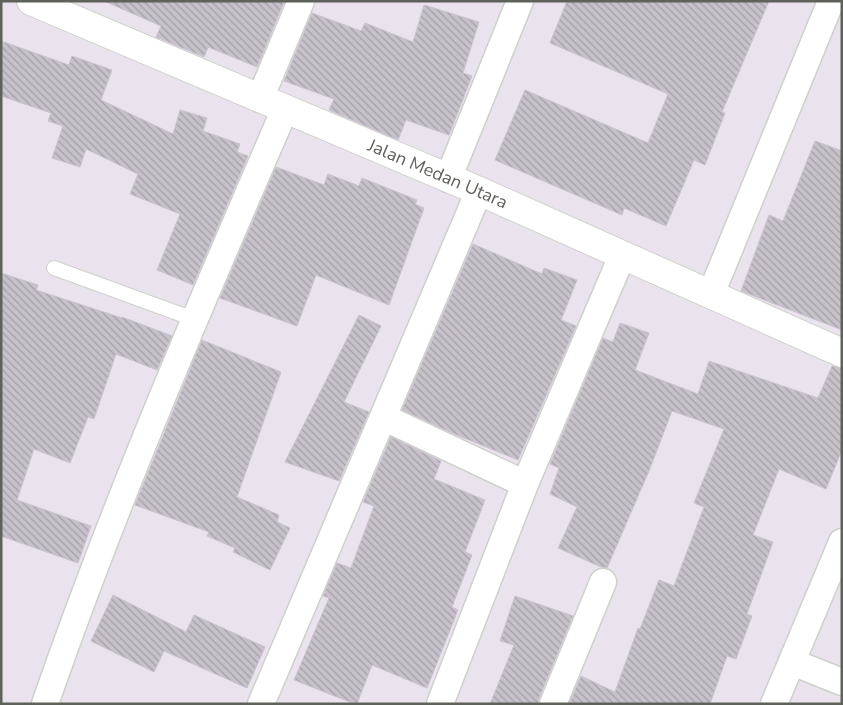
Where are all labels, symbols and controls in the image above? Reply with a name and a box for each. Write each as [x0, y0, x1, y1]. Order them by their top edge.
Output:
street label: Jalan Medan Utara [363, 133, 512, 214]

